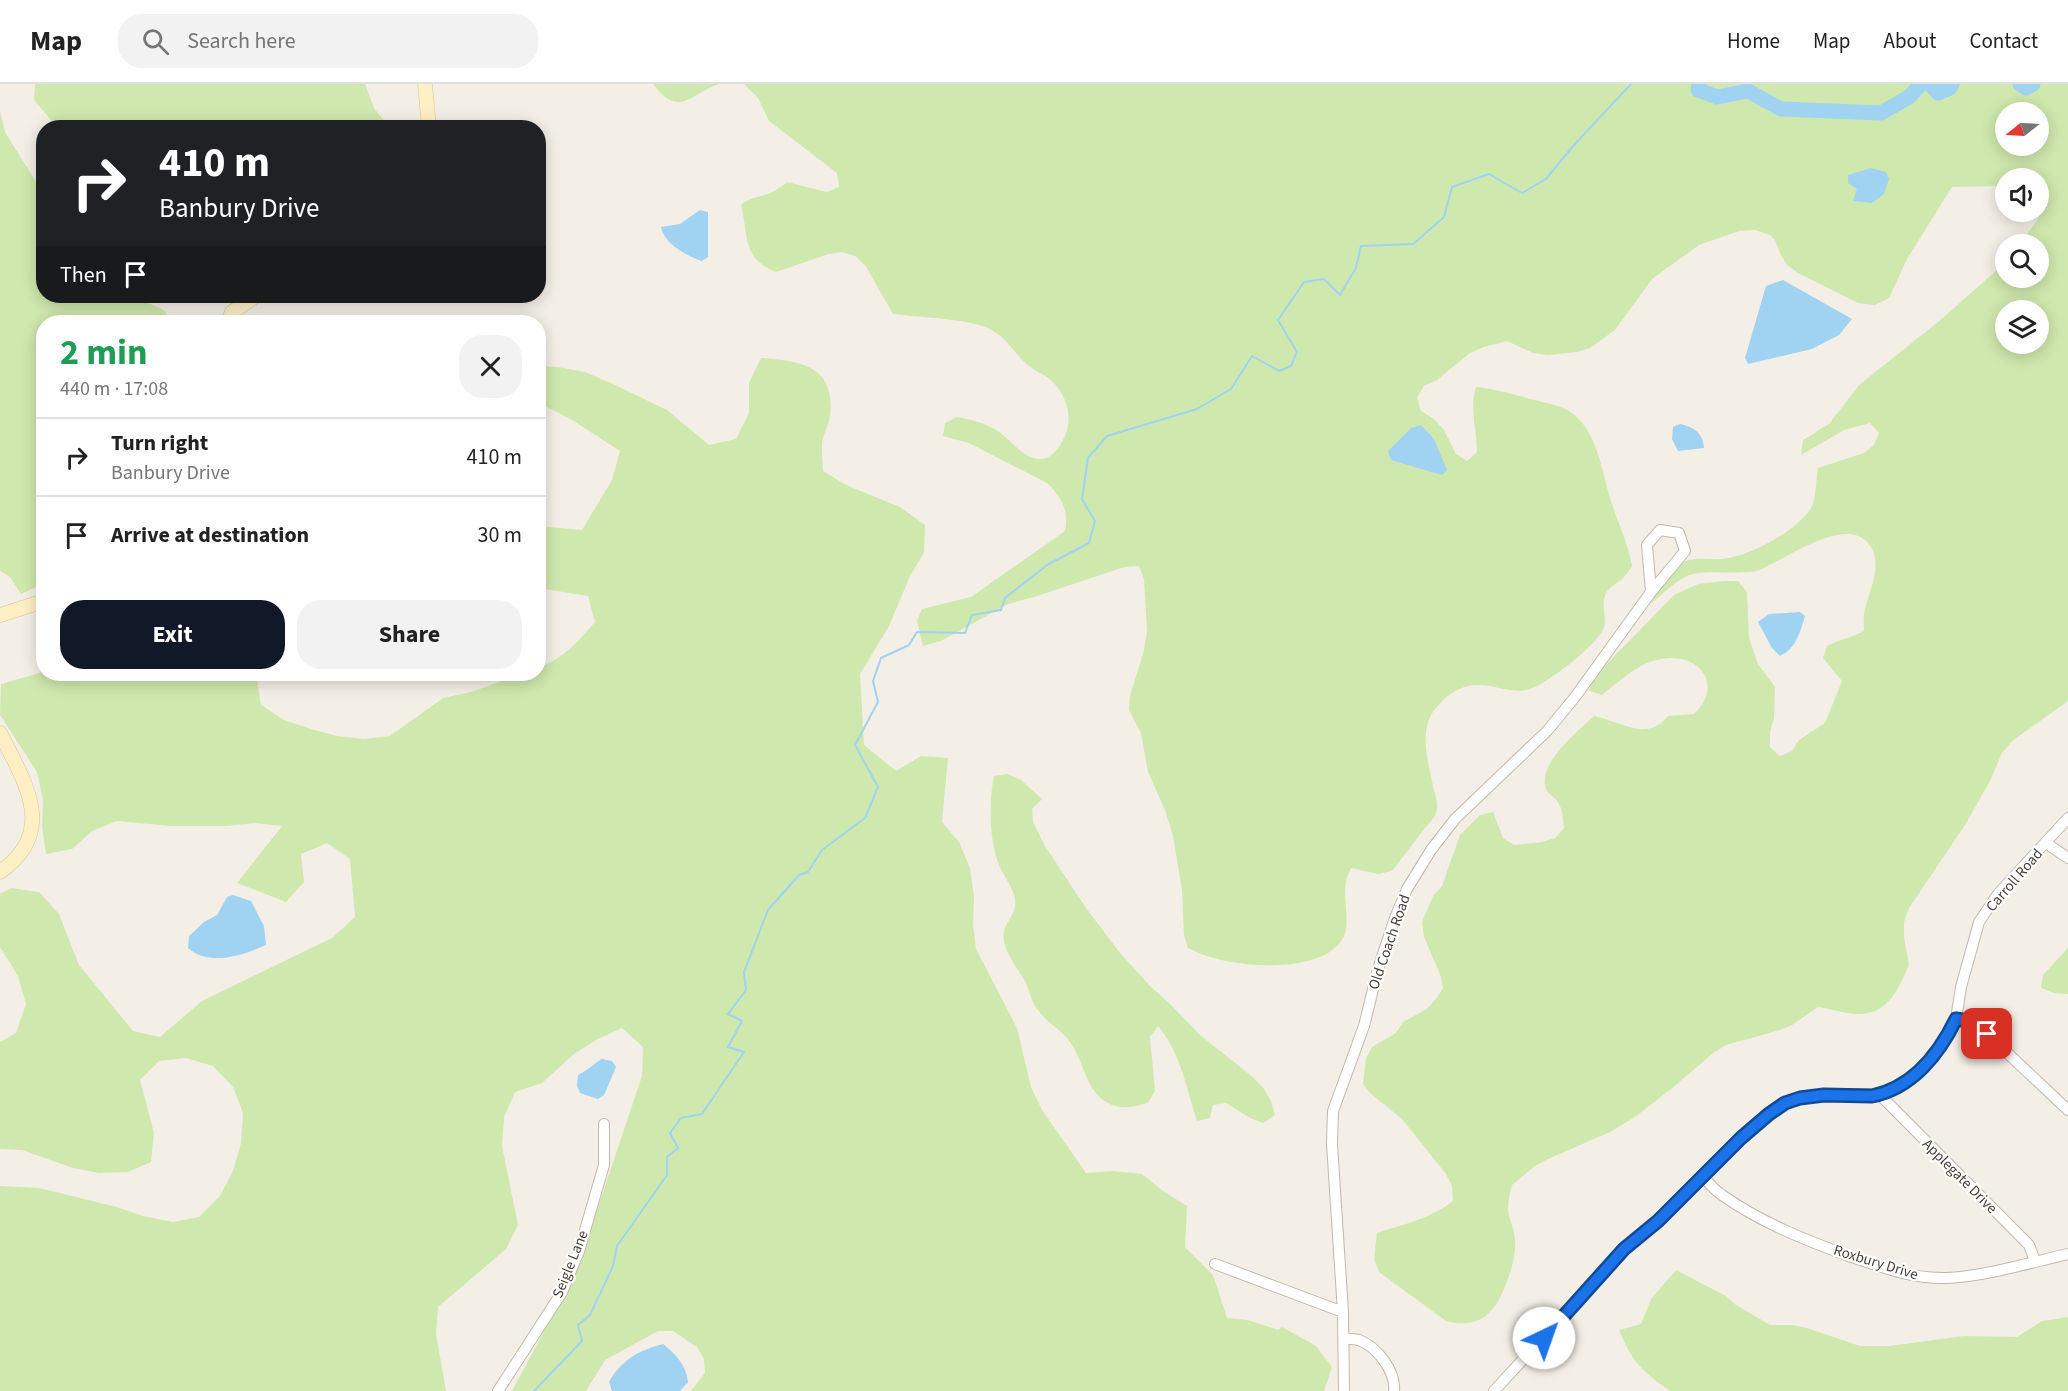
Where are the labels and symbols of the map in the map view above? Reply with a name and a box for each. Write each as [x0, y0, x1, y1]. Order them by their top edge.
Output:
north arrow [1995, 102, 2049, 156]
street label: Carroll Road [1981, 844, 2048, 916]
street label: Old Coach Road [1363, 892, 1416, 993]
pin [1961, 1008, 2012, 1059]
street label: Applegate Drive [1917, 1134, 2002, 1219]
street label: Seigle Lane [547, 1227, 594, 1301]
street label: Roxbury Drive [1831, 1240, 1921, 1285]
position arrow [1512, 1306, 1576, 1370]

